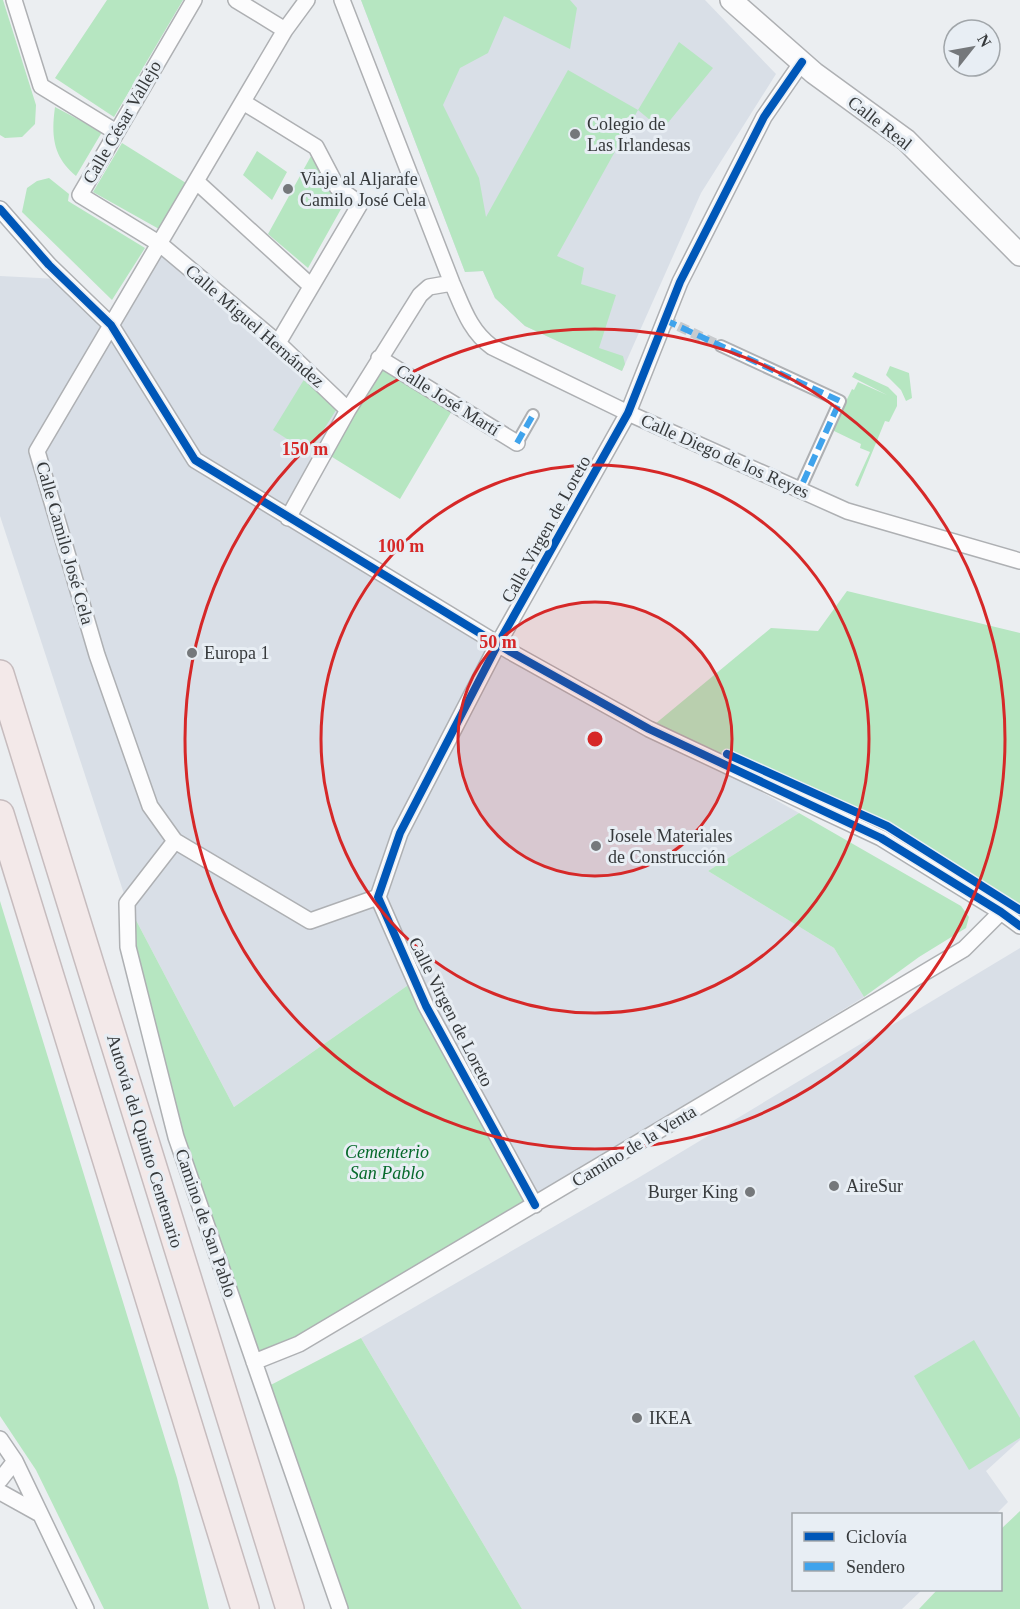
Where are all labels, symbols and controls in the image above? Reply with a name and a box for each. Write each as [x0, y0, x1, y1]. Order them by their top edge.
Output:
north arrow [942, 18, 1002, 78]
text: N [974, 31, 995, 50]
street label: Calle César Vallejo [79, 57, 165, 187]
street label: Calle Real [844, 92, 916, 154]
place label: Colegio de Las Irlandesas [587, 114, 690, 155]
marker: Colegio de Las Irlandesas [568, 127, 582, 141]
place label: Viaje al Aljarafe Camilo José Cela [300, 169, 426, 210]
marker: Viaje al Aljarafe Camilo José Cela [281, 182, 295, 196]
street label: Calle Miguel Hernández [182, 260, 328, 392]
street label: Calle José Martí [393, 360, 503, 440]
street label: Calle Diego de los Reyes [638, 410, 812, 502]
text: 150 m [282, 439, 328, 459]
street label: Calle Virgen de Loreto [497, 452, 595, 606]
street label: Calle Camilo José Cela [32, 459, 98, 627]
text: 100 m [378, 536, 424, 556]
text: 50 m [479, 632, 517, 652]
place label: Europa 1 [204, 643, 269, 663]
marker: Europa 1 [185, 646, 199, 660]
centre of rings [585, 729, 605, 749]
place label: Josele Materiales de Construcción [608, 826, 732, 867]
marker: Josele Materiales de Construcción [589, 839, 603, 853]
street label: Calle Virgen de Loreto [405, 934, 497, 1090]
street label: Autovía del Quinto Centenario [103, 1032, 187, 1250]
street label: Camino de la Venta [568, 1101, 700, 1191]
park label: Cementerio San Pablo [345, 1142, 429, 1183]
street label: Camino de San Pablo [171, 1146, 241, 1300]
place label: AireSur [846, 1176, 903, 1196]
marker: AireSur [827, 1179, 841, 1193]
place label: Burger King [648, 1182, 738, 1202]
marker: Burger King [743, 1185, 757, 1199]
place label: IKEA [649, 1408, 692, 1428]
marker: IKEA [630, 1411, 644, 1425]
legend [792, 1513, 1002, 1591]
text: Ciclovía [846, 1527, 907, 1547]
text: Sendero [846, 1557, 905, 1577]

